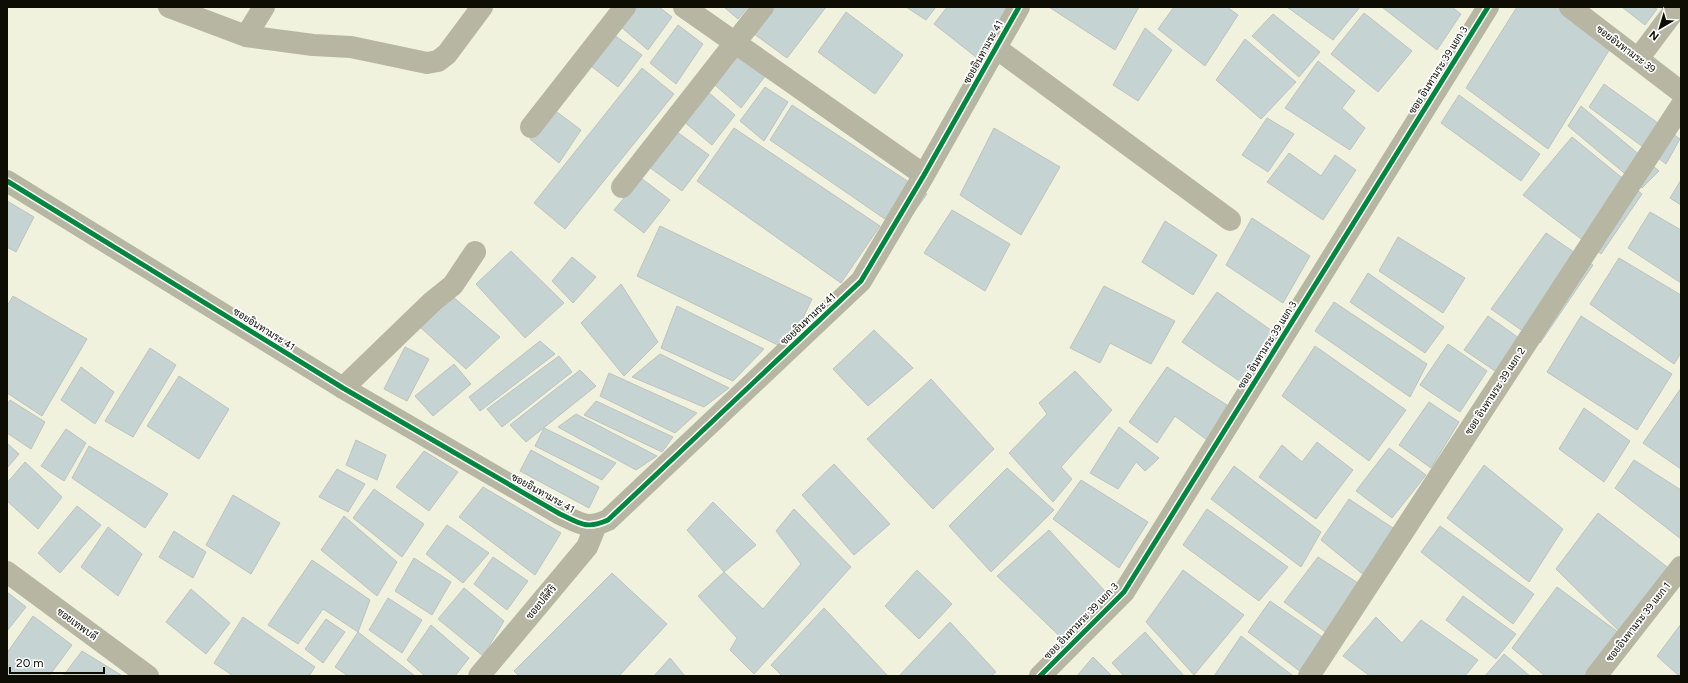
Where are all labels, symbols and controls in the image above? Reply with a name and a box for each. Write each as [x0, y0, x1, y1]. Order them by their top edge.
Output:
north arrow [1640, 8, 1680, 48]
street label: ซอยอินทามระ 41 [960, 18, 1006, 86]
street label: ซอยอินทามระ 39 [1594, 22, 1659, 76]
street label: ซอย อินทามระ 39 แยก 3 [1406, 24, 1470, 116]
text: N [1647, 28, 1662, 43]
street label: ซอยอินทามระ 41 [778, 290, 838, 348]
street label: ซอย อินทามระ 39 แยก 3 [1235, 299, 1299, 391]
street label: ซอยอินทามระ 41 [231, 305, 297, 353]
street label: ซอย อินทามระ 39 แยก 2 [1462, 345, 1528, 437]
street label: ซอยอินทามระ 41 [509, 470, 577, 516]
street label: ซอย อินทามระ 39 แยก 3 [1041, 580, 1121, 662]
street label: ซอยอินทามระ 39 แยก 1 [1603, 580, 1673, 664]
street label: ซอยปลีศิริ [523, 582, 559, 622]
street label: ซอยเทพบดี [54, 605, 100, 643]
scale bar [10, 649, 104, 675]
text: 20 m [16, 656, 44, 670]

